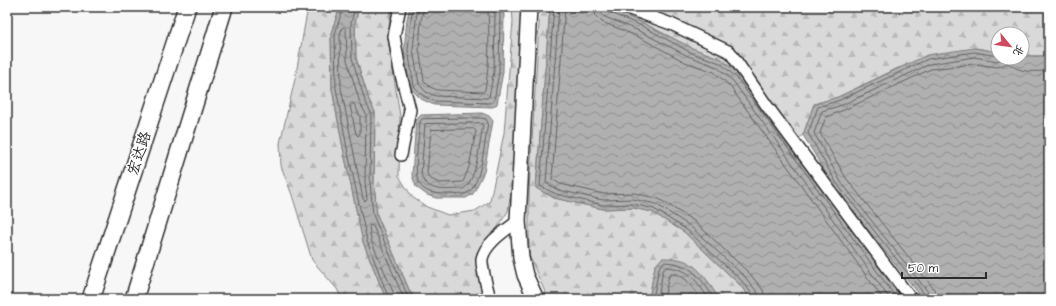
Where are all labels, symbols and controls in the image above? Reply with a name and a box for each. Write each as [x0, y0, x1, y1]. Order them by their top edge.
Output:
north arrow [990, 26, 1030, 66]
text: 北 [1009, 42, 1028, 59]
street label: 宏达路 [123, 129, 156, 178]
scale bar [902, 254, 986, 280]
text: 50 m [908, 260, 939, 277]

